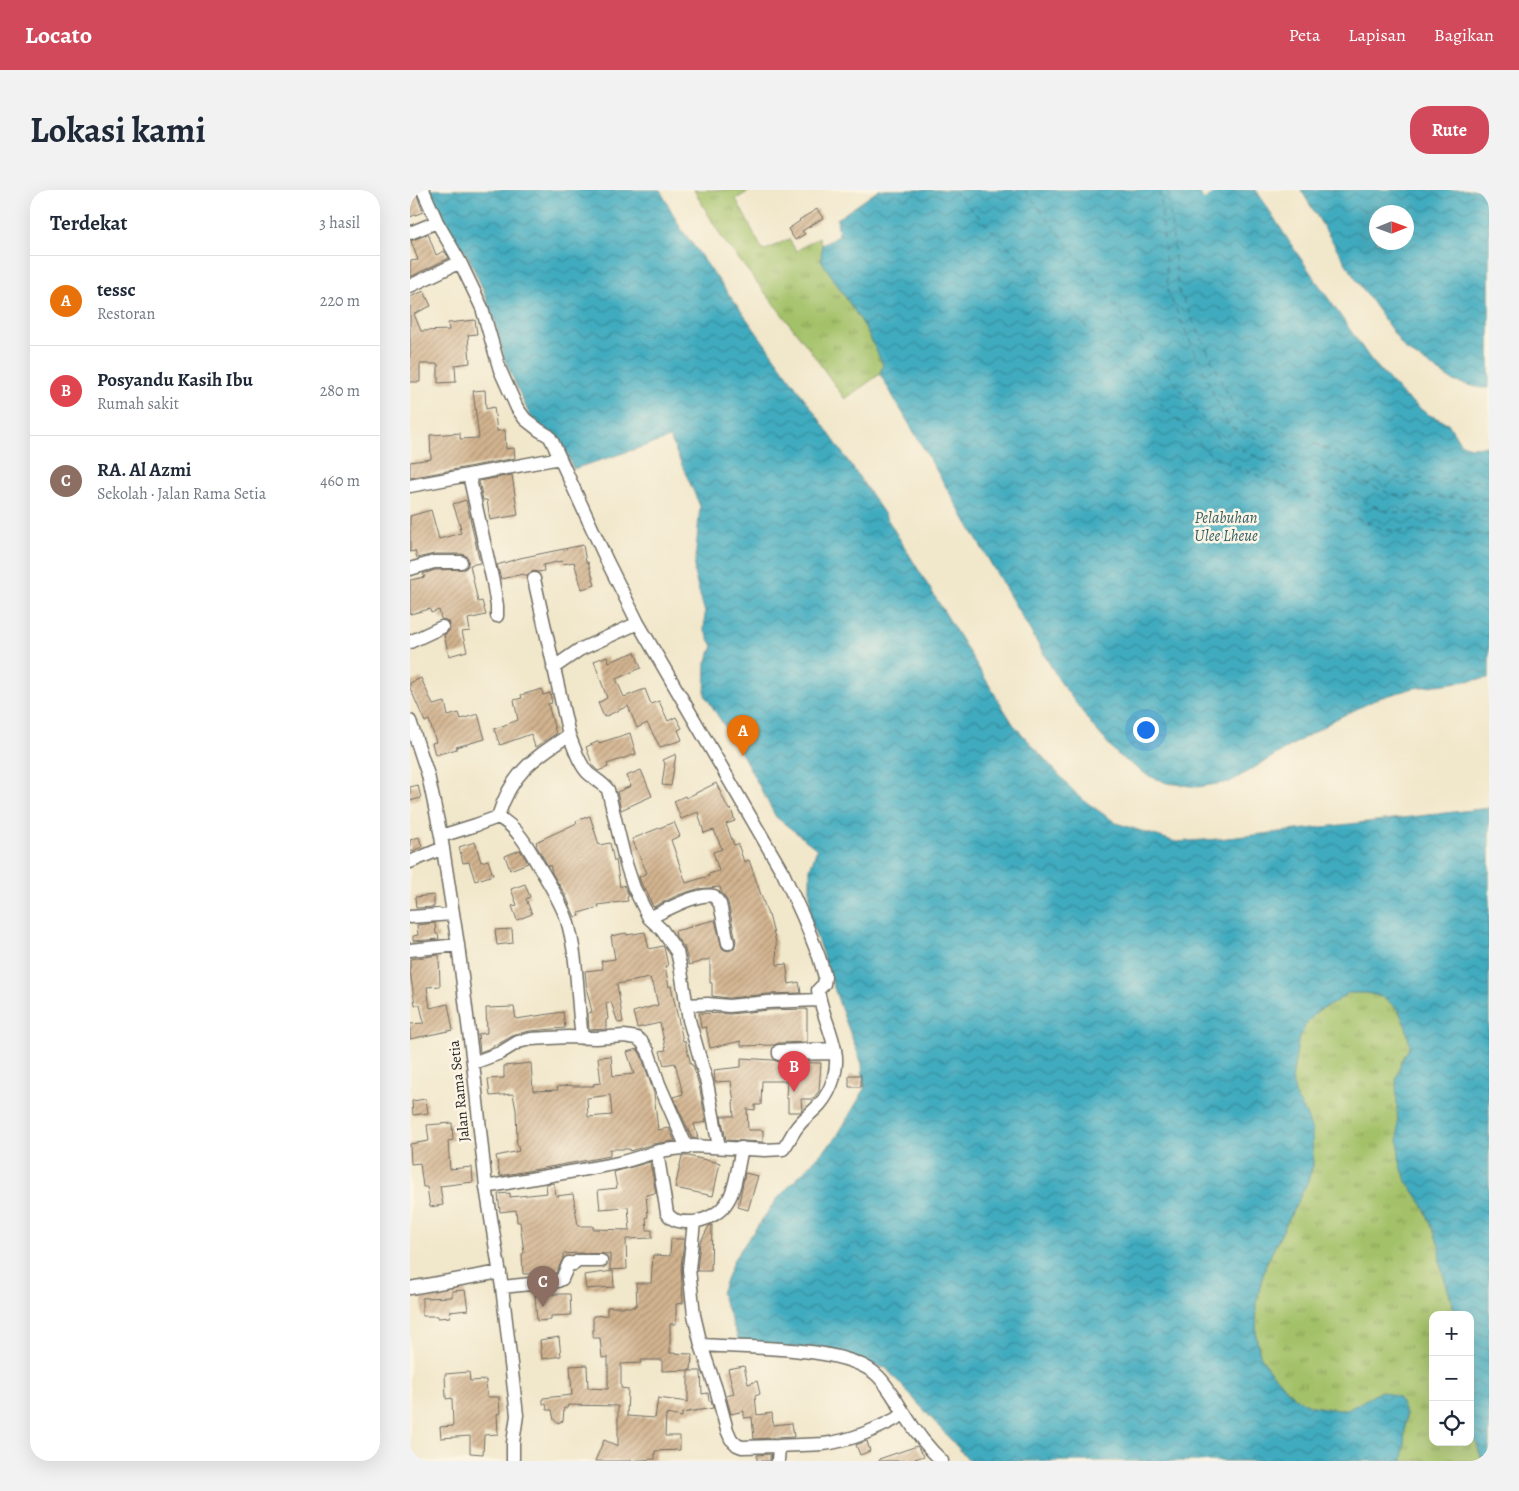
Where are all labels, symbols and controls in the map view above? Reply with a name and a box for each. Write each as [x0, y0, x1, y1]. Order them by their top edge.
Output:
text: Locato [25, 19, 92, 51]
text: Peta [1289, 23, 1320, 47]
text: Lapisan [1348, 23, 1406, 47]
text: Bagikan [1434, 23, 1494, 47]
text: Lokasi kami [30, 106, 206, 154]
button: Rute [1410, 106, 1489, 154]
north arrow [1369, 205, 1414, 250]
text: Terdekat [50, 209, 128, 237]
text: 3 hasil [319, 212, 360, 234]
text: tessc [97, 277, 136, 303]
text: A [61, 290, 71, 312]
text: 220 m [320, 290, 360, 312]
text: Restoran [97, 303, 155, 325]
text: Posyandu Kasih Ibu [97, 367, 253, 393]
text: B [61, 380, 71, 402]
text: 280 m [320, 380, 360, 402]
text: Rumah sakit [97, 393, 179, 415]
text: RA. Al Azmi [97, 457, 191, 483]
text: C [61, 470, 71, 492]
text: 460 m [320, 470, 360, 492]
text: Sekolah · Jalan Rama Setia [97, 483, 266, 505]
water label: Pelabuhan Ulee Lheue [1194, 507, 1258, 547]
pin: A [727, 715, 759, 756]
your location [1133, 717, 1159, 743]
street label: Jalan Rama Setia [444, 1039, 474, 1143]
pin: B [778, 1051, 810, 1092]
pin: C [527, 1266, 559, 1307]
map controls [1429, 1311, 1474, 1446]
button: + [1429, 1311, 1474, 1356]
button: − [1429, 1356, 1474, 1401]
button: locate [1429, 1401, 1474, 1446]

